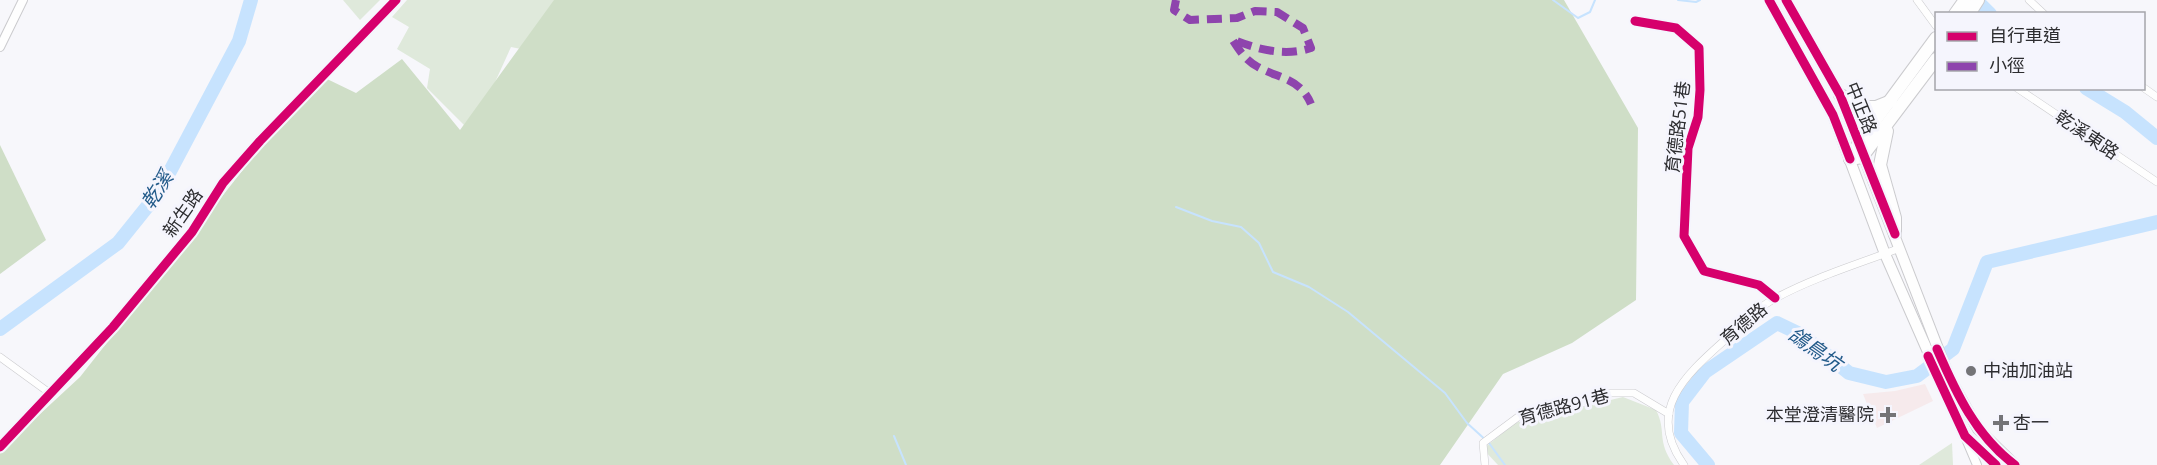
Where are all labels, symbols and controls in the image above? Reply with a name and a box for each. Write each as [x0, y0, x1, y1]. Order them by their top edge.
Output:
legend [1935, 12, 2145, 90]
text: 自行車道 [1989, 23, 2061, 47]
text: 小徑 [1989, 53, 2025, 77]
street label: 中正路 [1841, 78, 1883, 137]
street label: 育德路51巷 [1659, 79, 1695, 174]
street label: 乾溪東路 [2051, 104, 2124, 164]
water label: 乾溪 [134, 163, 180, 214]
street label: 新生路 [157, 183, 207, 241]
street label: 育德路 [1715, 297, 1772, 350]
water label: 鴿鳥坑 [1783, 320, 1850, 379]
place label: 中油加油站 [1983, 358, 2073, 382]
marker: 中油加油站 [1964, 364, 1978, 378]
street label: 育德路91巷 [1516, 382, 1612, 430]
place label: 本堂澄清醫院 [1766, 402, 1874, 426]
marker: 本堂澄清醫院 [1879, 406, 1897, 424]
place label: 杏一 [2013, 410, 2049, 434]
marker: 杏一 [1994, 416, 2008, 430]

